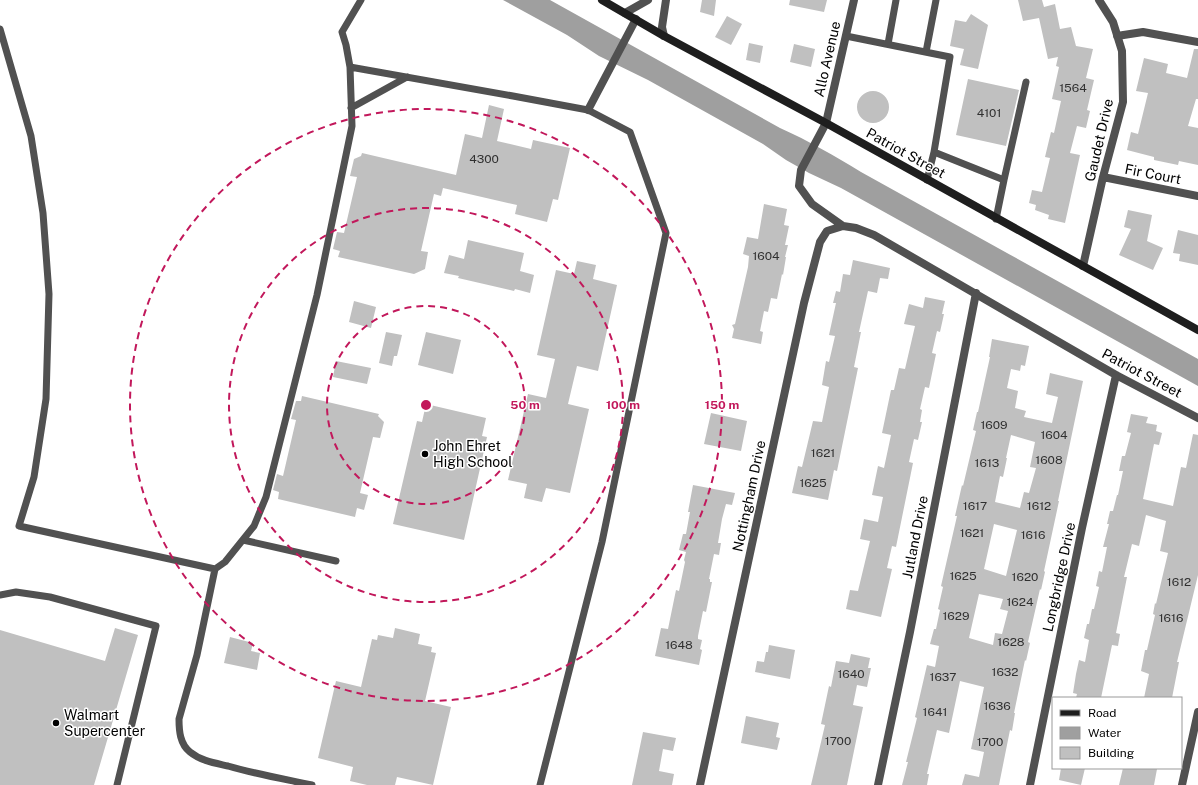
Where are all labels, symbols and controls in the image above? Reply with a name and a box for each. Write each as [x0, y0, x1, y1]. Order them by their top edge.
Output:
street label: Allo Avenue [811, 20, 843, 98]
house number: 1564 [1059, 81, 1087, 95]
street label: Gaudet Drive [1082, 97, 1116, 183]
house number: 4101 [977, 106, 1001, 120]
street label: Patriot Street [864, 125, 948, 181]
house number: 4300 [469, 152, 499, 166]
street label: Fir Court [1123, 161, 1183, 187]
house number: 1604 [752, 249, 780, 263]
street label: Patriot Street [1099, 345, 1185, 401]
centre of rings [419, 398, 433, 412]
text: 50 m [510, 398, 540, 412]
text: 100 m [606, 398, 640, 412]
text: 150 m [705, 398, 739, 412]
house number: 1609 [980, 418, 1008, 432]
house number: 1604 [1040, 428, 1068, 442]
place label: John Ehret High School [433, 438, 512, 470]
street label: Nottingham Drive [729, 439, 769, 553]
house number: 1621 [811, 446, 835, 460]
marker: John Ehret High School [420, 449, 430, 459]
house number: 1608 [1035, 453, 1063, 467]
house number: 1613 [975, 456, 999, 470]
house number: 1625 [799, 476, 827, 490]
street label: Jutland Drive [899, 494, 931, 580]
house number: 1617 [963, 499, 987, 513]
house number: 1612 [1027, 499, 1051, 513]
street label: Longbridge Drive [1040, 521, 1078, 633]
house number: 1621 [960, 526, 984, 540]
house number: 1616 [1021, 528, 1045, 542]
house number: 1625 [949, 569, 977, 583]
house number: 1620 [1012, 570, 1038, 584]
house number: 1612 [1167, 575, 1191, 589]
house number: 1624 [1006, 595, 1034, 609]
house number: 1629 [942, 609, 970, 623]
house number: 1616 [1159, 611, 1183, 625]
house number: 1628 [997, 635, 1025, 649]
house number: 1648 [665, 638, 693, 652]
house number: 1632 [992, 665, 1019, 679]
house number: 1640 [837, 667, 865, 681]
house number: 1637 [930, 670, 956, 684]
legend [1052, 697, 1182, 769]
house number: 1636 [983, 699, 1011, 713]
house number: 1641 [923, 705, 947, 719]
text: Road [1088, 706, 1116, 720]
place label: Walmart Supercenter [64, 707, 145, 739]
marker: Walmart Supercenter [51, 718, 61, 728]
text: Water [1088, 726, 1122, 740]
house number: 1700 [825, 734, 851, 748]
house number: 1700 [977, 735, 1003, 749]
text: Building [1088, 746, 1134, 760]

